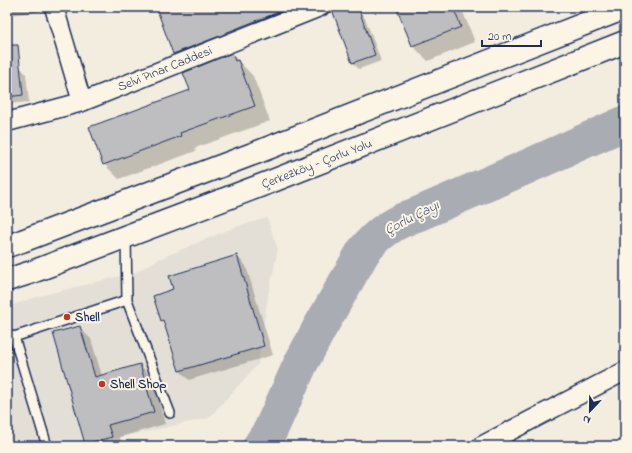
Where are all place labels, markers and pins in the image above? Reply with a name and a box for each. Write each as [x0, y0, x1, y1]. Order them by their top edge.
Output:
place label: Shell [75, 308, 100, 327]
marker: Shell [62, 312, 72, 322]
place label: Shell Shop [110, 375, 166, 394]
marker: Shell Shop [97, 379, 107, 389]

